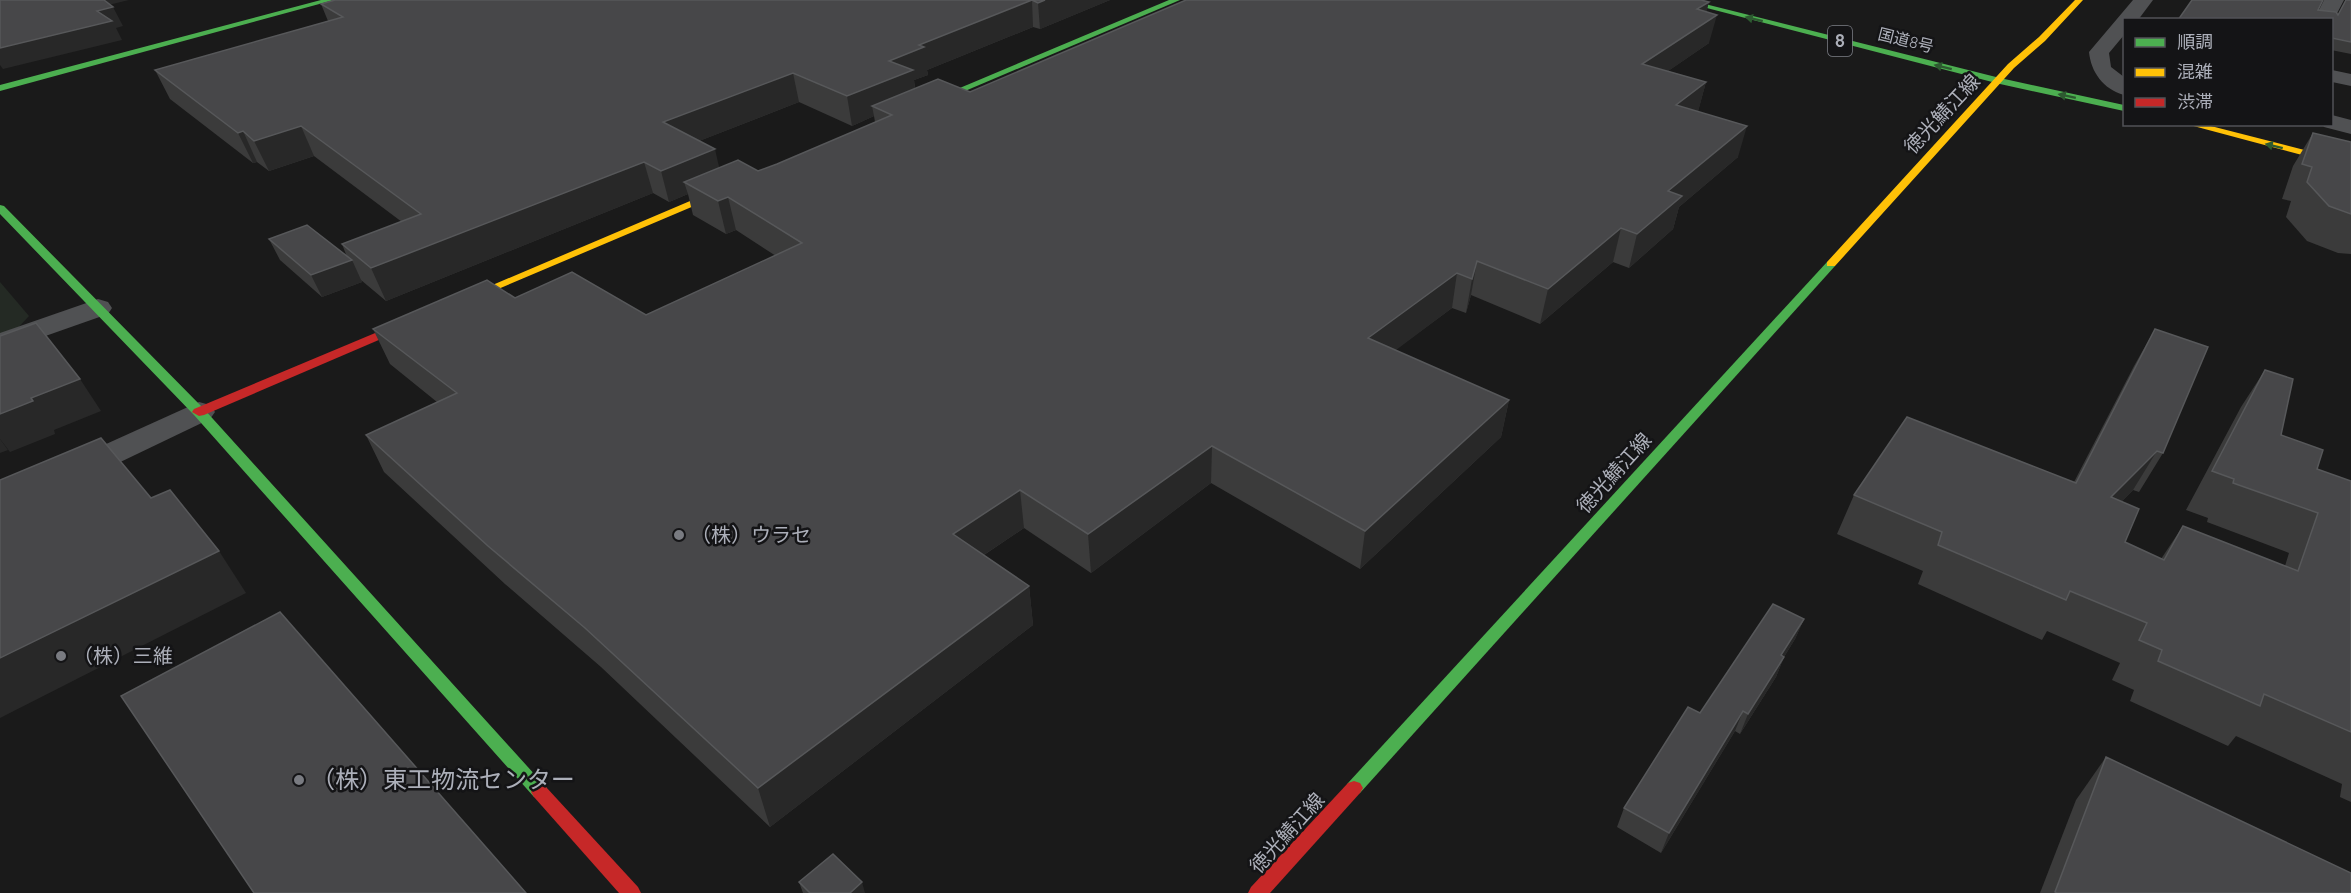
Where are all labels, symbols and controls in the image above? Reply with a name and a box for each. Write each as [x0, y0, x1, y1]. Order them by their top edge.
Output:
one-way arrow [1745, 13, 1763, 23]
legend [2123, 18, 2333, 126]
street label: 国道8号 [1876, 23, 1936, 57]
road number: 8 [1828, 26, 1852, 56]
text: 順調 [2177, 30, 2213, 53]
text: 混雑 [2177, 60, 2213, 83]
one-way arrow [1934, 61, 1952, 71]
street label: 徳光鯖江線 [1898, 69, 1985, 159]
one-way arrow [2058, 90, 2077, 100]
text: 渋滞 [2177, 90, 2213, 113]
one-way arrow [2265, 140, 2283, 150]
street label: 徳光鯖江線 [1571, 427, 1656, 518]
place label: （株）ウラセ [691, 522, 811, 547]
marker: （株）ウラセ [672, 528, 686, 542]
place label: （株）三維 [73, 643, 173, 668]
marker: （株）三維 [54, 649, 68, 663]
place label: （株）東工物流センター [311, 764, 575, 794]
marker: （株）東工物流センター [292, 773, 306, 787]
street label: 徳光鯖江線 [1244, 787, 1329, 878]

